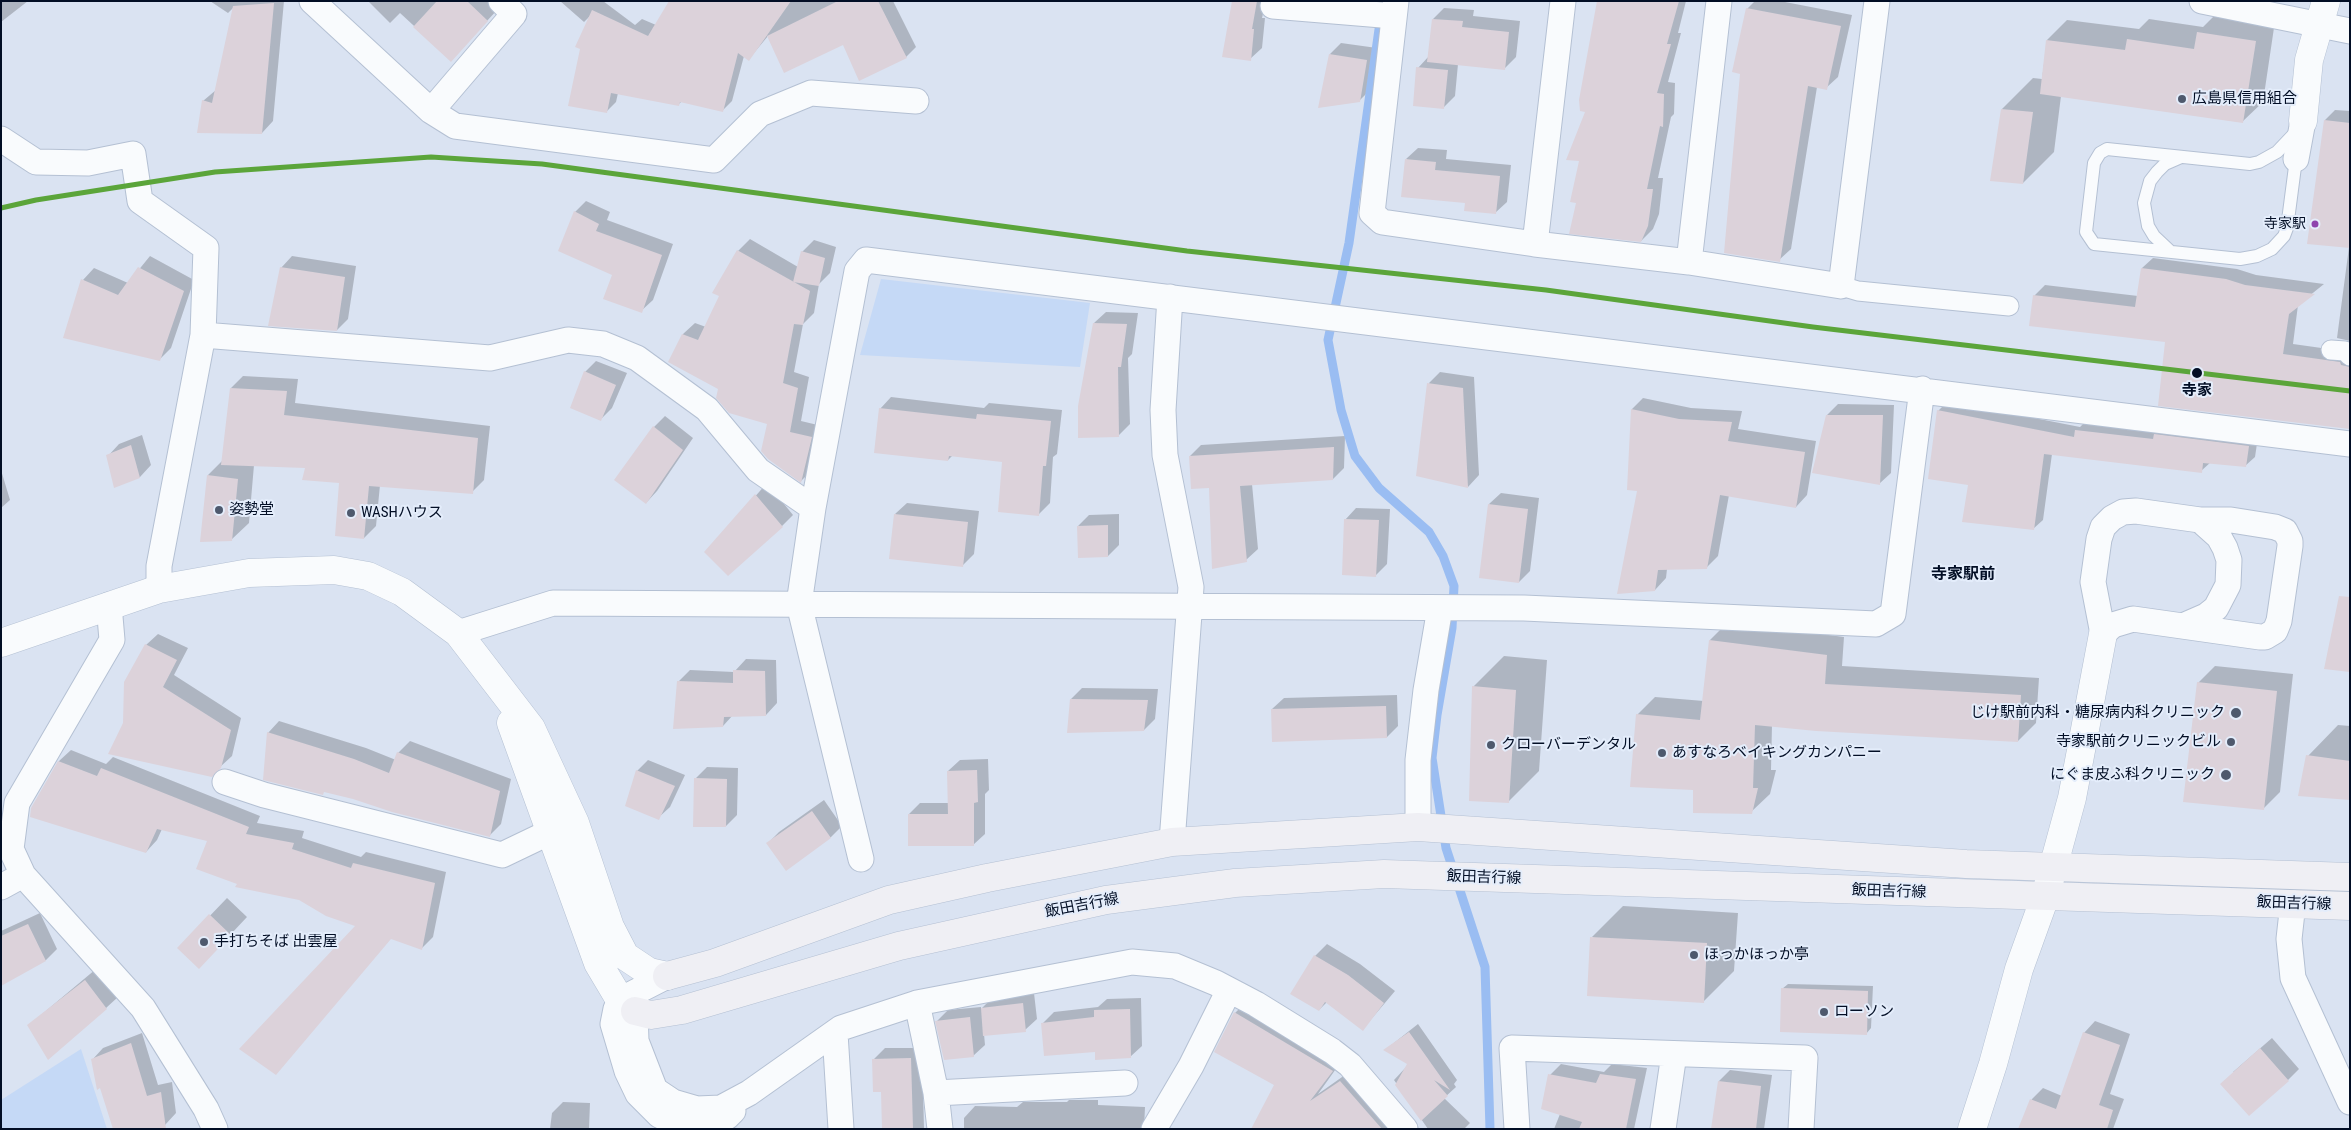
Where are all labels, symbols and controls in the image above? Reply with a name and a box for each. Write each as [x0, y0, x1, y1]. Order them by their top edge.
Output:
place label: 広島県信用組合 [2192, 90, 2297, 108]
marker: 広島県信用組合 [2176, 93, 2188, 105]
place label: 寺家駅 [2264, 216, 2306, 232]
marker: 寺家駅 [2310, 219, 2320, 229]
marker: 寺家 [2190, 366, 2204, 380]
place label: 寺家 [2182, 382, 2212, 400]
place label: 姿勢堂 [229, 501, 274, 519]
marker: 姿勢堂 [213, 504, 225, 516]
place label: WASHハウス [361, 504, 443, 522]
marker: WASHハウス [345, 507, 357, 519]
district label: 寺家駅前 [1931, 565, 1995, 585]
place label: じけ駅前内科・糖尿病内科クリニック [1970, 704, 2225, 722]
marker: じけ駅前内科・糖尿病内科クリニック [2229, 706, 2243, 720]
place label: 寺家駅前クリニックビル [2056, 733, 2221, 751]
place label: クローバーデンタル [1501, 736, 1636, 754]
marker: 寺家駅前クリニックビル [2225, 736, 2237, 748]
marker: クローバーデンタル [1485, 739, 1497, 751]
place label: あすなろベイキングカンパニー [1672, 744, 1882, 762]
marker: あすなろベイキングカンパニー [1656, 747, 1668, 759]
place label: にぐま皮ふ科クリニック [2050, 766, 2215, 784]
marker: にぐま皮ふ科クリニック [2219, 768, 2233, 782]
street label: 飯田吉行線 [1446, 868, 1522, 888]
street label: 飯田吉行線 [1851, 882, 1927, 902]
street label: 飯田吉行線 [1043, 890, 1121, 922]
street label: 飯田吉行線 [2256, 894, 2332, 914]
place label: 手打ちそば 出雲屋 [214, 933, 337, 951]
marker: 手打ちそば 出雲屋 [198, 936, 210, 948]
place label: ほっかほっか亭 [1704, 946, 1809, 964]
marker: ほっかほっか亭 [1688, 949, 1700, 961]
place label: ローソン [1834, 1003, 1894, 1021]
marker: ローソン [1818, 1006, 1830, 1018]

